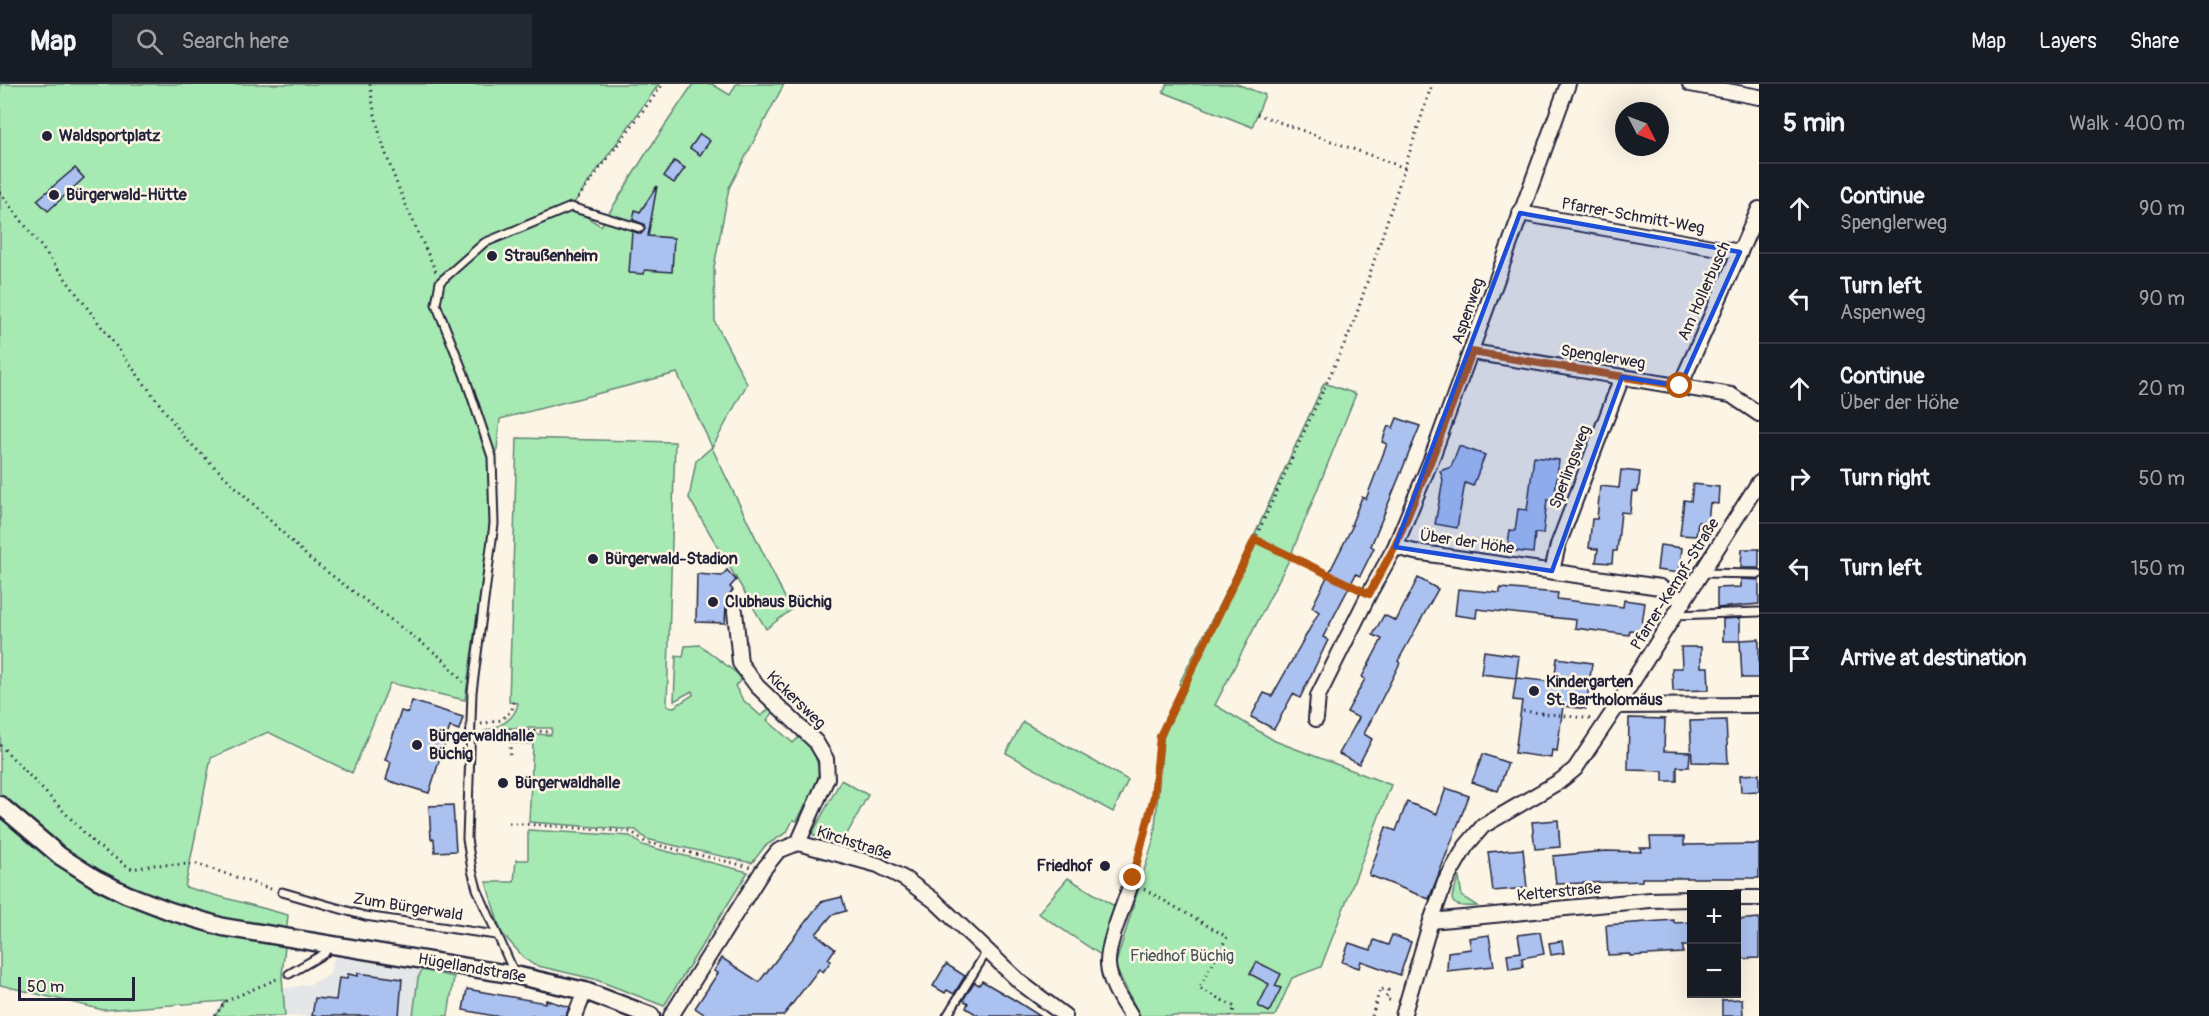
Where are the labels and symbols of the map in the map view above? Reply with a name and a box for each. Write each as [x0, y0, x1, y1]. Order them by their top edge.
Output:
north arrow [1615, 102, 1669, 156]
place label: Waldsportplatz [59, 126, 161, 146]
marker: Waldsportplatz [40, 129, 54, 143]
place label: Bürgerwald-Hütte [66, 185, 188, 205]
marker: Bürgerwald-Hütte [47, 188, 61, 202]
street label: Pfarrer-Schmitt-Weg [1560, 194, 1706, 238]
street label: Am Hollerbusch [1673, 238, 1735, 344]
place label: Straußenheim [504, 246, 598, 266]
marker: Straußenheim [485, 249, 499, 263]
street label: Aspenweg [1447, 275, 1489, 347]
street label: Spenglerweg [1559, 340, 1647, 374]
route start [1666, 372, 1692, 398]
street label: Sperlingsweg [1545, 422, 1595, 512]
street label: Pfarrer-Kempf-Straße [1626, 514, 1724, 654]
street label: Über der Höhe [1418, 525, 1516, 559]
place label: Bürgerwald-Stadion [605, 549, 738, 569]
marker: Bürgerwald-Stadion [586, 552, 600, 566]
place label: Clubhaus Büchig [725, 592, 832, 612]
marker: Clubhaus Büchig [706, 595, 720, 609]
street label: Kickersweg [762, 667, 830, 733]
place label: Kindergarten St. Bartholomäus [1546, 672, 1663, 710]
marker: Kindergarten St. Bartholomäus [1527, 684, 1541, 698]
place label: Bürgerwaldhalle Büchig [429, 726, 535, 764]
marker: Bürgerwaldhalle Büchig [410, 738, 424, 752]
place label: Bürgerwaldhalle [515, 773, 621, 793]
marker: Bürgerwaldhalle [496, 776, 510, 790]
street label: Kirchstraße [814, 822, 894, 864]
place label: Friedhof [1036, 856, 1094, 876]
marker: Friedhof [1098, 859, 1112, 873]
route end [1119, 864, 1145, 890]
street label: Kelterstraße [1516, 878, 1602, 906]
street label: Zum Bürgerwald [352, 888, 464, 926]
park label: Friedhof Büchig [1130, 946, 1234, 966]
street label: Hügellandstraße [416, 949, 528, 987]
scale bar [18, 974, 135, 1002]

